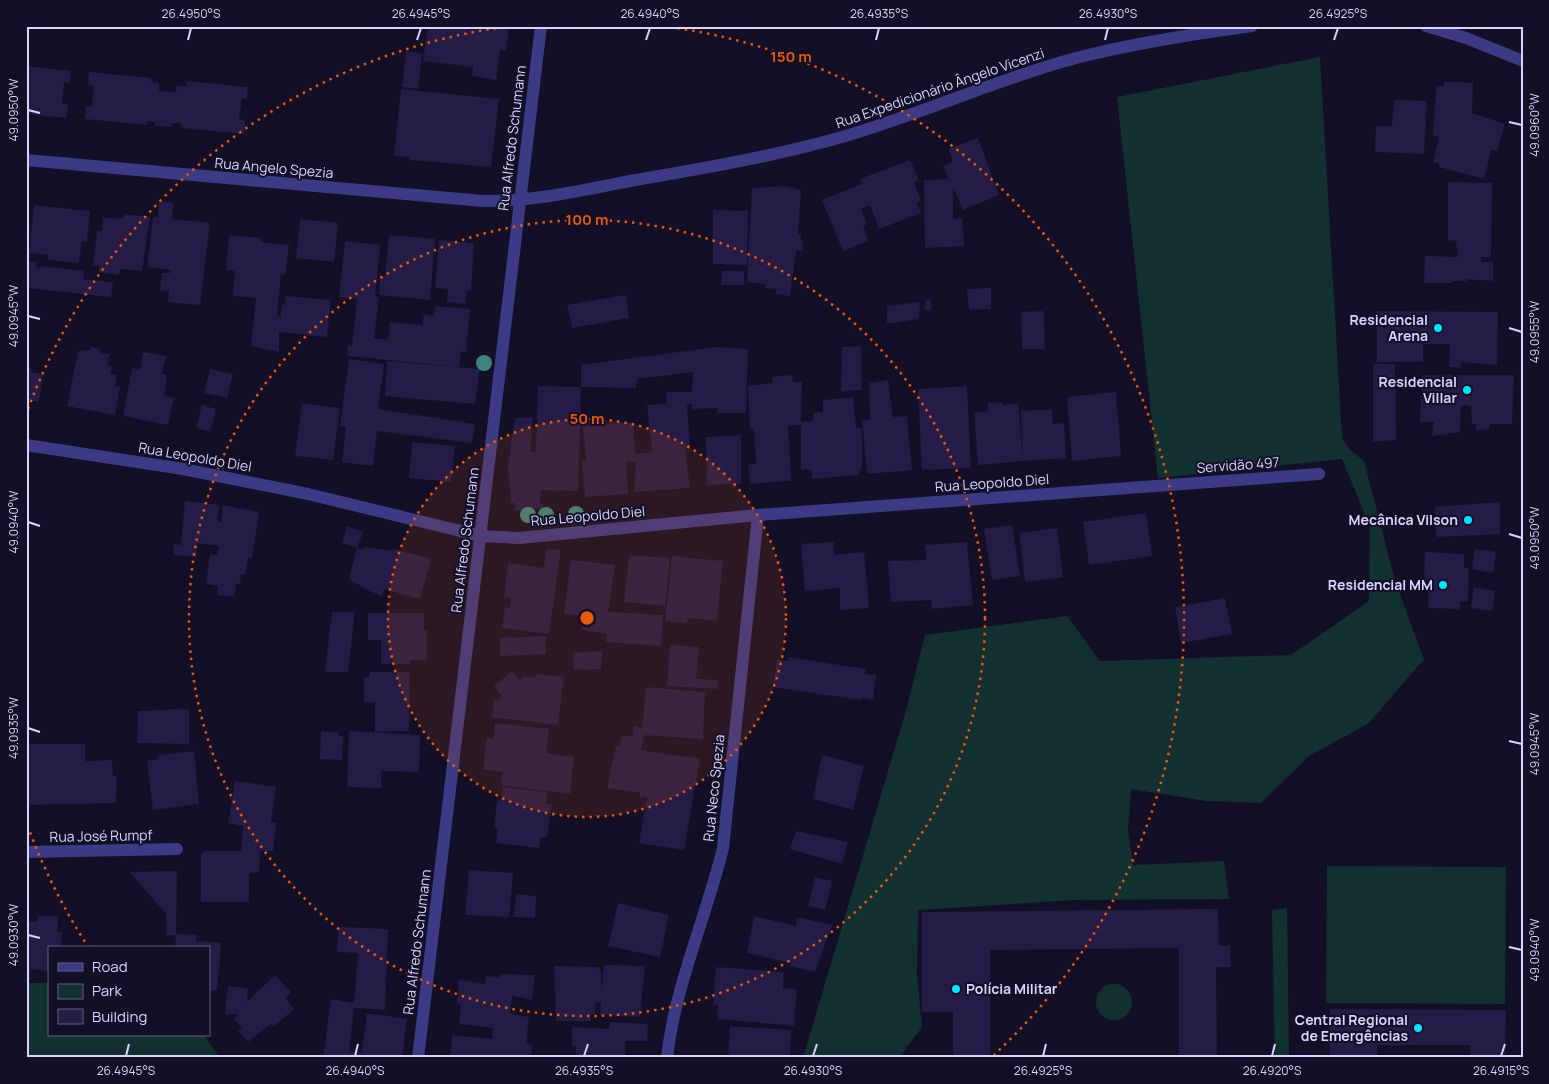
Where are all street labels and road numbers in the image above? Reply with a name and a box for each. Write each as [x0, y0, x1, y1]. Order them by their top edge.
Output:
street label: Rua Expedicionário Ângelo Vicenzi [833, 43, 1047, 132]
street label: Rua Alfredo Schumann [493, 64, 530, 212]
street label: Rua Angelo Spezia [214, 153, 334, 182]
street label: Rua Leopoldo Diel [137, 437, 253, 476]
street label: Servidão 497 [1196, 452, 1280, 477]
street label: Rua Alfredo Schumann [446, 466, 483, 614]
street label: Rua Leopoldo Diel [934, 469, 1050, 496]
street label: Rua Leopoldo Diel [530, 501, 646, 530]
street label: Rua Neco Spezia [698, 733, 729, 842]
street label: Rua José Rumpf [49, 825, 153, 846]
street label: Rua Alfredo Schumann [398, 868, 435, 1016]

